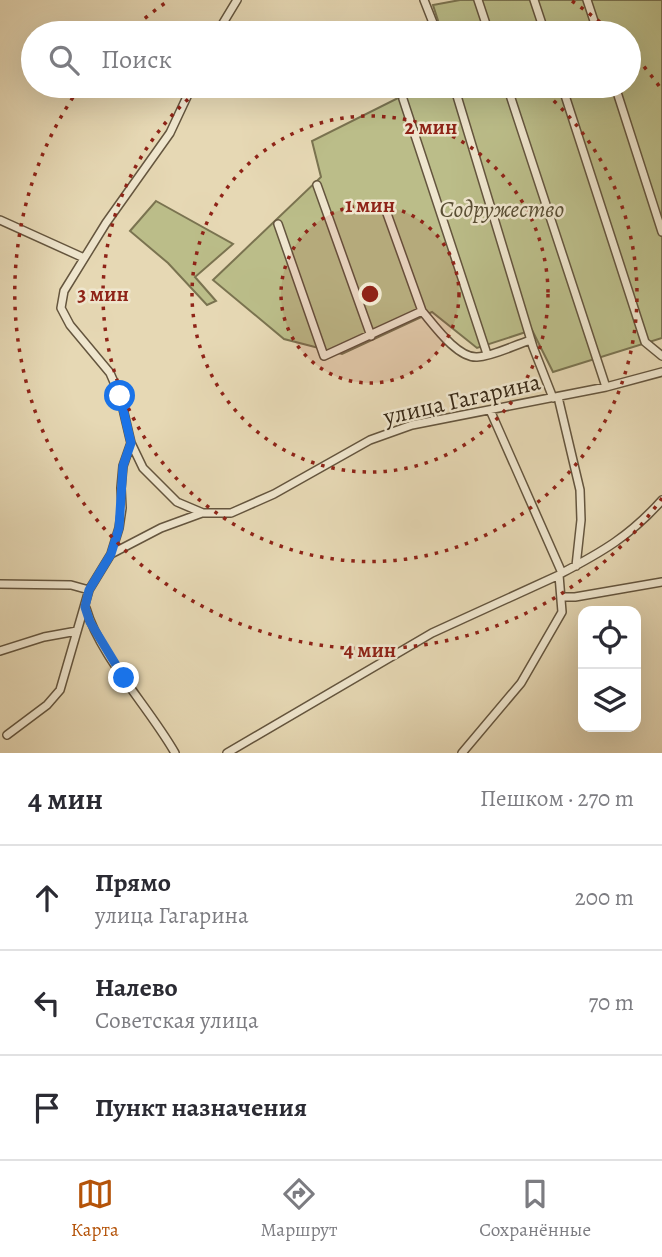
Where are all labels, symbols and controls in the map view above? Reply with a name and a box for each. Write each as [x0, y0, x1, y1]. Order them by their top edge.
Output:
search box [21, 21, 641, 98]
icon: search [45, 41, 83, 79]
text: Поиск [101, 42, 172, 77]
text: 2 мин [405, 113, 457, 141]
text: 1 мин [345, 191, 395, 219]
park label: Содружество [440, 193, 564, 225]
text: 3 мин [77, 280, 129, 308]
centre of rings [358, 282, 382, 306]
street label: улица Гагарина [379, 365, 544, 433]
route start [104, 380, 135, 411]
map controls [578, 606, 641, 732]
button: locate [578, 606, 641, 669]
text: 4 мин [344, 636, 396, 664]
route end [108, 662, 139, 693]
button: layers [578, 669, 641, 732]
text: 4 мин [28, 779, 103, 819]
text: Пешком · 270 m [480, 783, 634, 814]
text: Прямо [95, 865, 171, 900]
icon: ahead [28, 879, 66, 917]
text: 200 m [575, 882, 634, 913]
text: улица Гагарина [95, 900, 249, 931]
text: Налево [95, 970, 178, 1005]
icon: left [28, 984, 66, 1022]
text: 70 m [588, 987, 634, 1018]
text: Советская улица [95, 1005, 259, 1036]
icon: arrive [28, 1089, 66, 1127]
text: Пункт назначения [95, 1090, 307, 1125]
tab: Карта [71, 1175, 119, 1243]
tab: Маршрут [260, 1175, 337, 1243]
tab: Сохранённые [479, 1175, 591, 1243]

